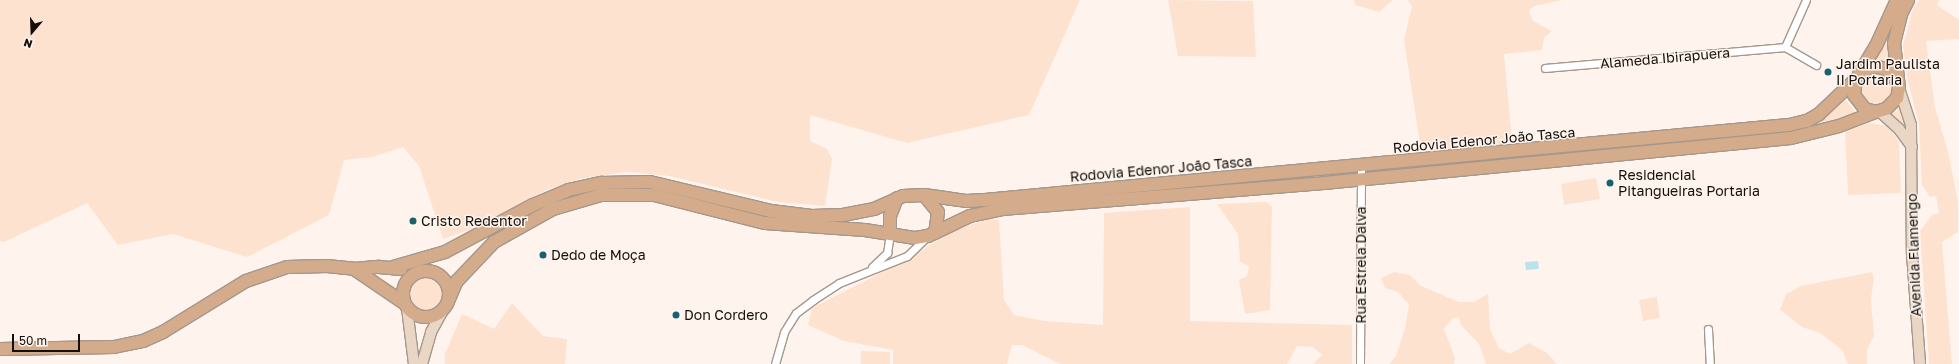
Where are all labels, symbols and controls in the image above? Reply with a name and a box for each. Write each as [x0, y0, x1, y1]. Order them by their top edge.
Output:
north arrow [12, 12, 52, 52]
text: N [22, 36, 34, 51]
street label: Alameda Ibirapuera [1599, 44, 1731, 72]
place label: Jardim Paulista II Portaria [1836, 56, 1940, 88]
marker: Jardim Paulista II Portaria [1823, 67, 1833, 77]
street label: Rodovia Edenor João Tasca [1392, 124, 1576, 156]
street label: Rodovia Edenor João Tasca [1069, 153, 1253, 185]
place label: Residencial Pitangueiras Portaria [1618, 167, 1760, 200]
marker: Residencial Pitangueiras Portaria [1605, 178, 1615, 188]
street label: Avenida Flamengo [1903, 193, 1925, 317]
street label: Rua Estrela Dalva [1353, 206, 1369, 324]
place label: Cristo Redentor [421, 213, 527, 229]
marker: Cristo Redentor [408, 216, 418, 226]
place label: Dedo de Moça [551, 247, 646, 263]
marker: Dedo de Moça [538, 250, 548, 260]
place label: Don Cordero [684, 307, 768, 323]
marker: Don Cordero [671, 310, 681, 320]
scale bar [14, 326, 82, 352]
text: 50 m [19, 333, 47, 348]

